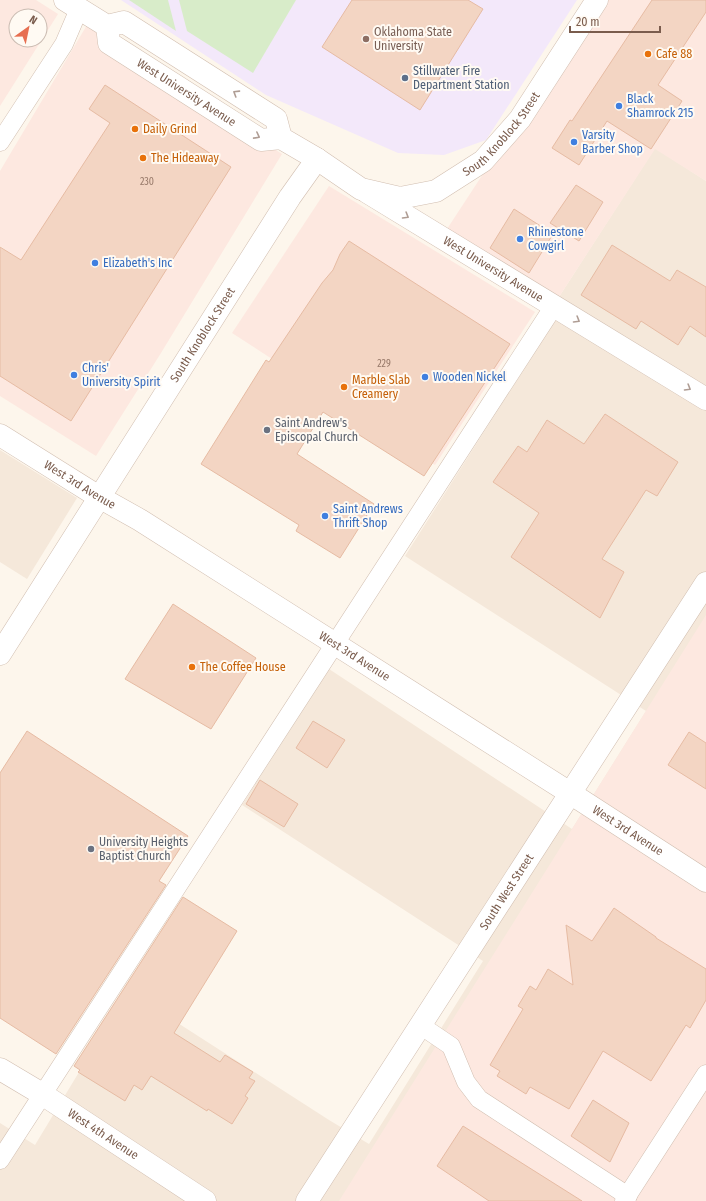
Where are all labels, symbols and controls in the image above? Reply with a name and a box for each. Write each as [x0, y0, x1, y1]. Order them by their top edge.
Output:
north arrow [8, 8, 48, 48]
scale bar [570, 8, 660, 34]
text: N [27, 13, 39, 27]
text: 20 m [576, 15, 600, 29]
place label: Oklahoma State University [374, 25, 452, 53]
marker: Oklahoma State University [361, 34, 371, 44]
place label: Cafe 88 [656, 47, 692, 61]
marker: Cafe 88 [643, 49, 653, 59]
street label: West University Avenue [134, 56, 239, 129]
place label: Stillwater Fire Department Station [413, 64, 510, 92]
marker: Stillwater Fire Department Station [400, 73, 410, 83]
street label: South Knoblock Street [460, 89, 543, 179]
one-way arrow [233, 91, 240, 98]
place label: Black Shamrock 215 [627, 92, 694, 120]
marker: Black Shamrock 215 [614, 101, 624, 111]
place label: Daily Grind [143, 122, 197, 136]
marker: Daily Grind [130, 124, 140, 134]
place label: Varsity Barber Shop [582, 128, 643, 156]
one-way arrow [253, 132, 260, 139]
marker: Varsity Barber Shop [569, 137, 579, 147]
place label: The Hideaway [151, 151, 219, 165]
marker: The Hideaway [138, 153, 148, 163]
house number: 230 [140, 176, 154, 188]
one-way arrow [402, 211, 409, 219]
place label: Rhinestone Cowgirl [528, 225, 584, 253]
street label: West University Avenue [441, 233, 546, 305]
marker: Rhinestone Cowgirl [515, 234, 525, 244]
place label: Elizabeth's Inc [103, 256, 173, 270]
marker: Elizabeth's Inc [90, 258, 100, 268]
street label: South Knoblock Street [167, 285, 238, 385]
one-way arrow [573, 316, 580, 323]
house number: 229 [377, 358, 391, 370]
place label: Chris' University Spirit [82, 361, 160, 389]
marker: Chris' University Spirit [69, 370, 79, 380]
place label: Wooden Nickel [433, 370, 506, 384]
marker: Wooden Nickel [420, 372, 430, 382]
place label: Marble Slab Creamery [352, 373, 410, 401]
marker: Marble Slab Creamery [339, 382, 349, 392]
one-way arrow [684, 383, 691, 390]
place label: Saint Andrew's Episcopal Church [275, 416, 358, 444]
marker: Saint Andrew's Episcopal Church [262, 425, 272, 435]
street label: West 3rd Avenue [41, 457, 118, 512]
place label: Saint Andrews Thrift Shop [333, 502, 403, 530]
marker: Saint Andrews Thrift Shop [320, 511, 330, 521]
street label: West 3rd Avenue [316, 629, 393, 684]
place label: The Coffee House [200, 660, 286, 674]
marker: The Coffee House [187, 662, 197, 672]
street label: West 3rd Avenue [590, 803, 666, 858]
place label: University Heights Baptist Church [99, 835, 188, 863]
marker: University Heights Baptist Church [86, 844, 96, 854]
street label: South West Street [477, 851, 536, 933]
street label: West 4th Avenue [65, 1106, 141, 1162]

